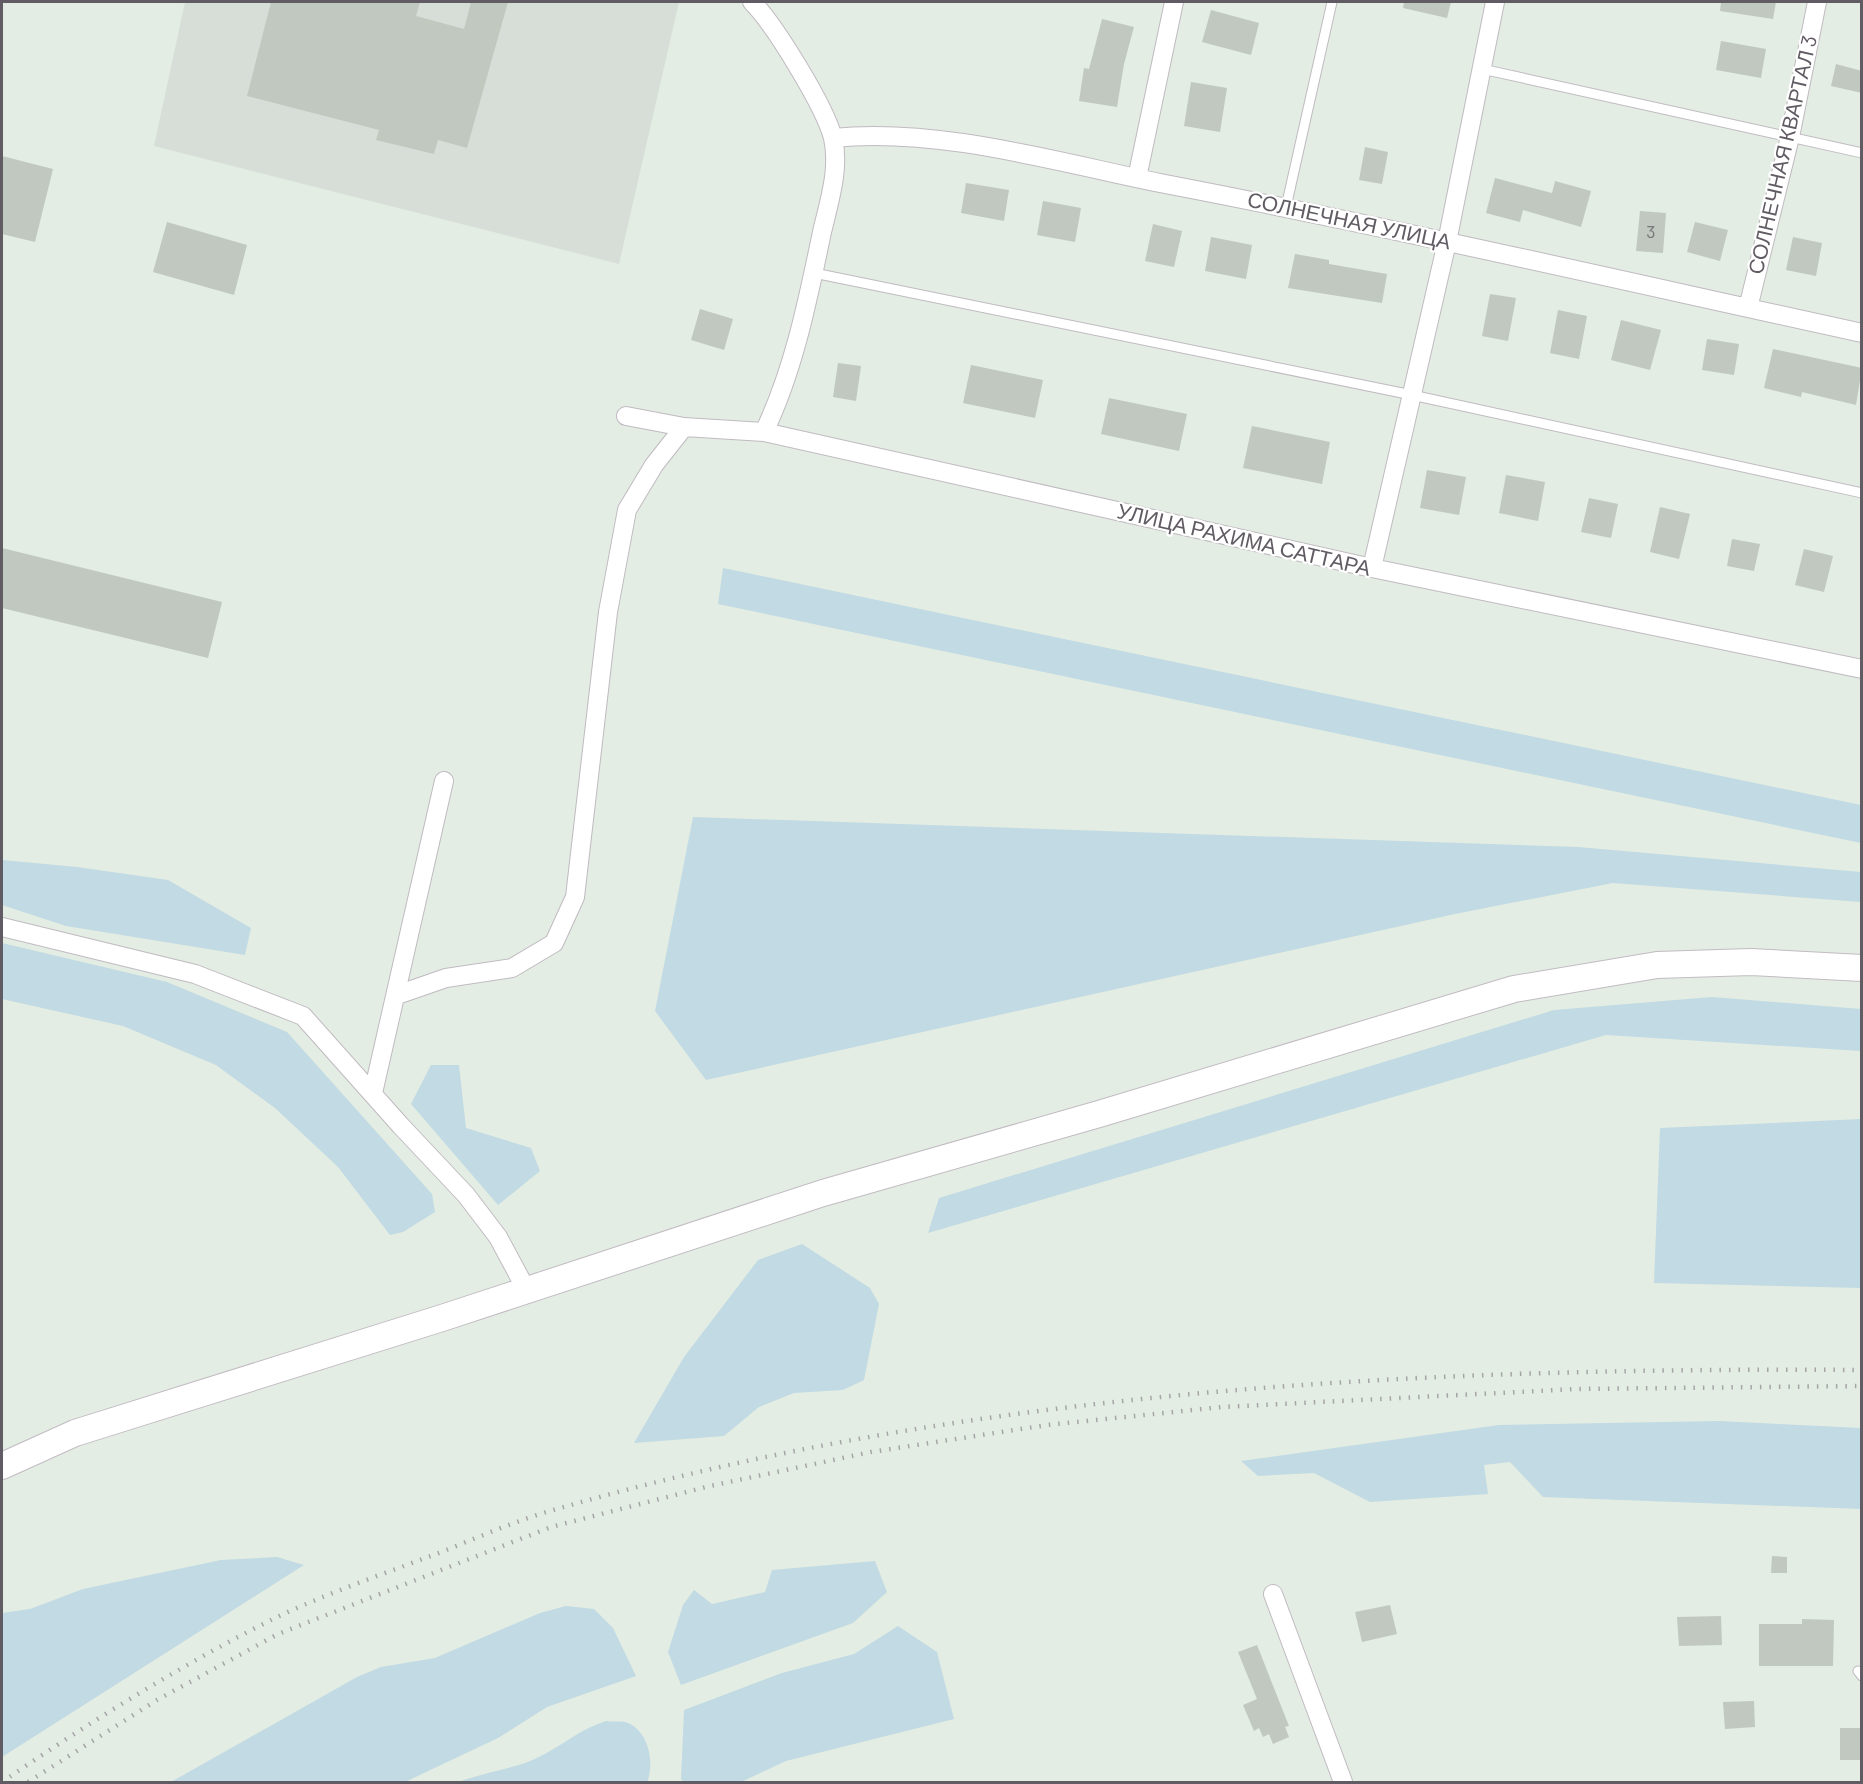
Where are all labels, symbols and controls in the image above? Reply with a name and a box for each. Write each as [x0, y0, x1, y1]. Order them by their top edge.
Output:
street label: СОЛНЕЧНАЯ КВАРТАЛ 3 [1742, 33, 1821, 276]
street label: СОЛНЕЧНАЯ УЛИЦА [1245, 186, 1453, 253]
house number: 3 [1646, 220, 1656, 242]
street label: УЛИЦА РАХИМА САТТАРА [1115, 497, 1373, 580]

